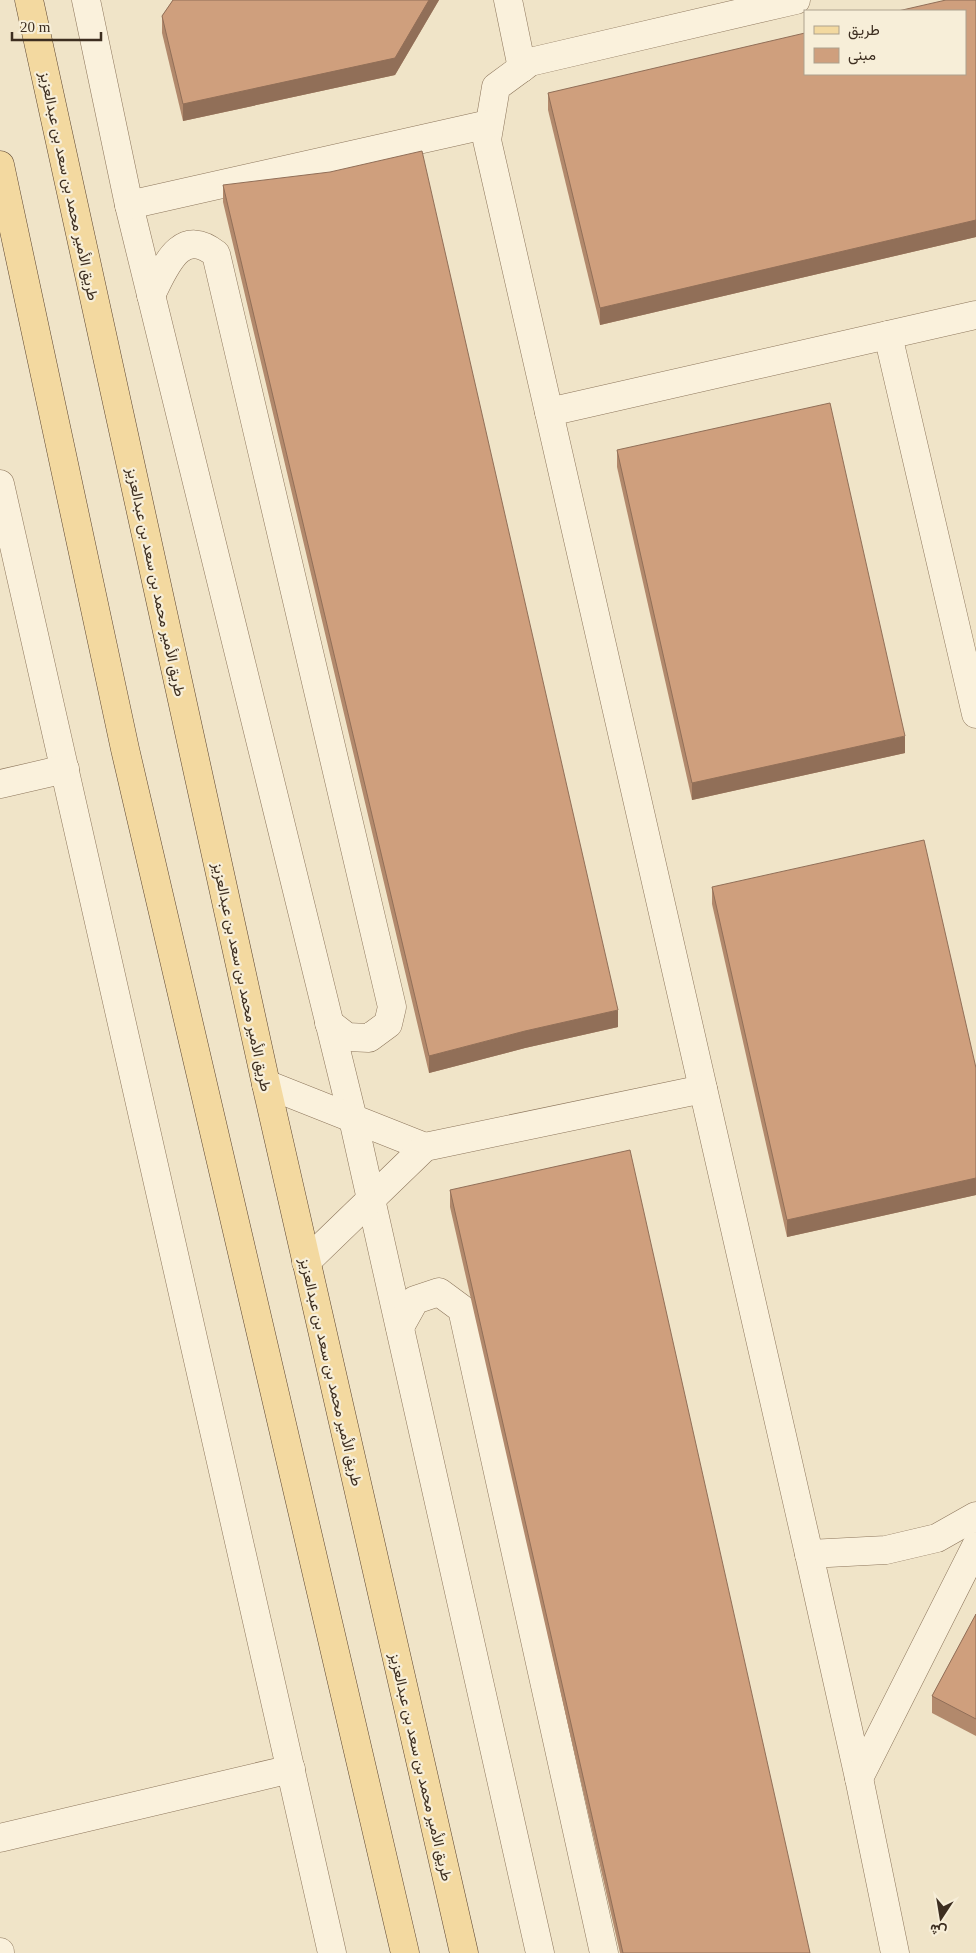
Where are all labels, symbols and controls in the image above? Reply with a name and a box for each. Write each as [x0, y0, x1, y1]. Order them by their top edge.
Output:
scale bar [12, 10, 101, 42]
legend [804, 10, 966, 75]
text: 20 m [20, 19, 51, 35]
text: طريق [848, 22, 880, 40]
text: مبنى [848, 47, 876, 65]
street label: طريق الأمير محمد بن سعد بن عبدالعزيز [35, 69, 102, 303]
street label: طريق الأمير محمد بن سعد بن عبدالعزيز [122, 465, 189, 699]
street label: طريق الأمير محمد بن سعد بن عبدالعزيز [208, 860, 275, 1094]
street label: طريق الأمير محمد بن سعد بن عبدالعزيز [295, 1255, 366, 1488]
street label: طريق الأمير محمد بن سعد بن عبدالعزيز [385, 1650, 456, 1883]
north arrow [916, 1893, 966, 1943]
text: ش [928, 1920, 948, 1939]

